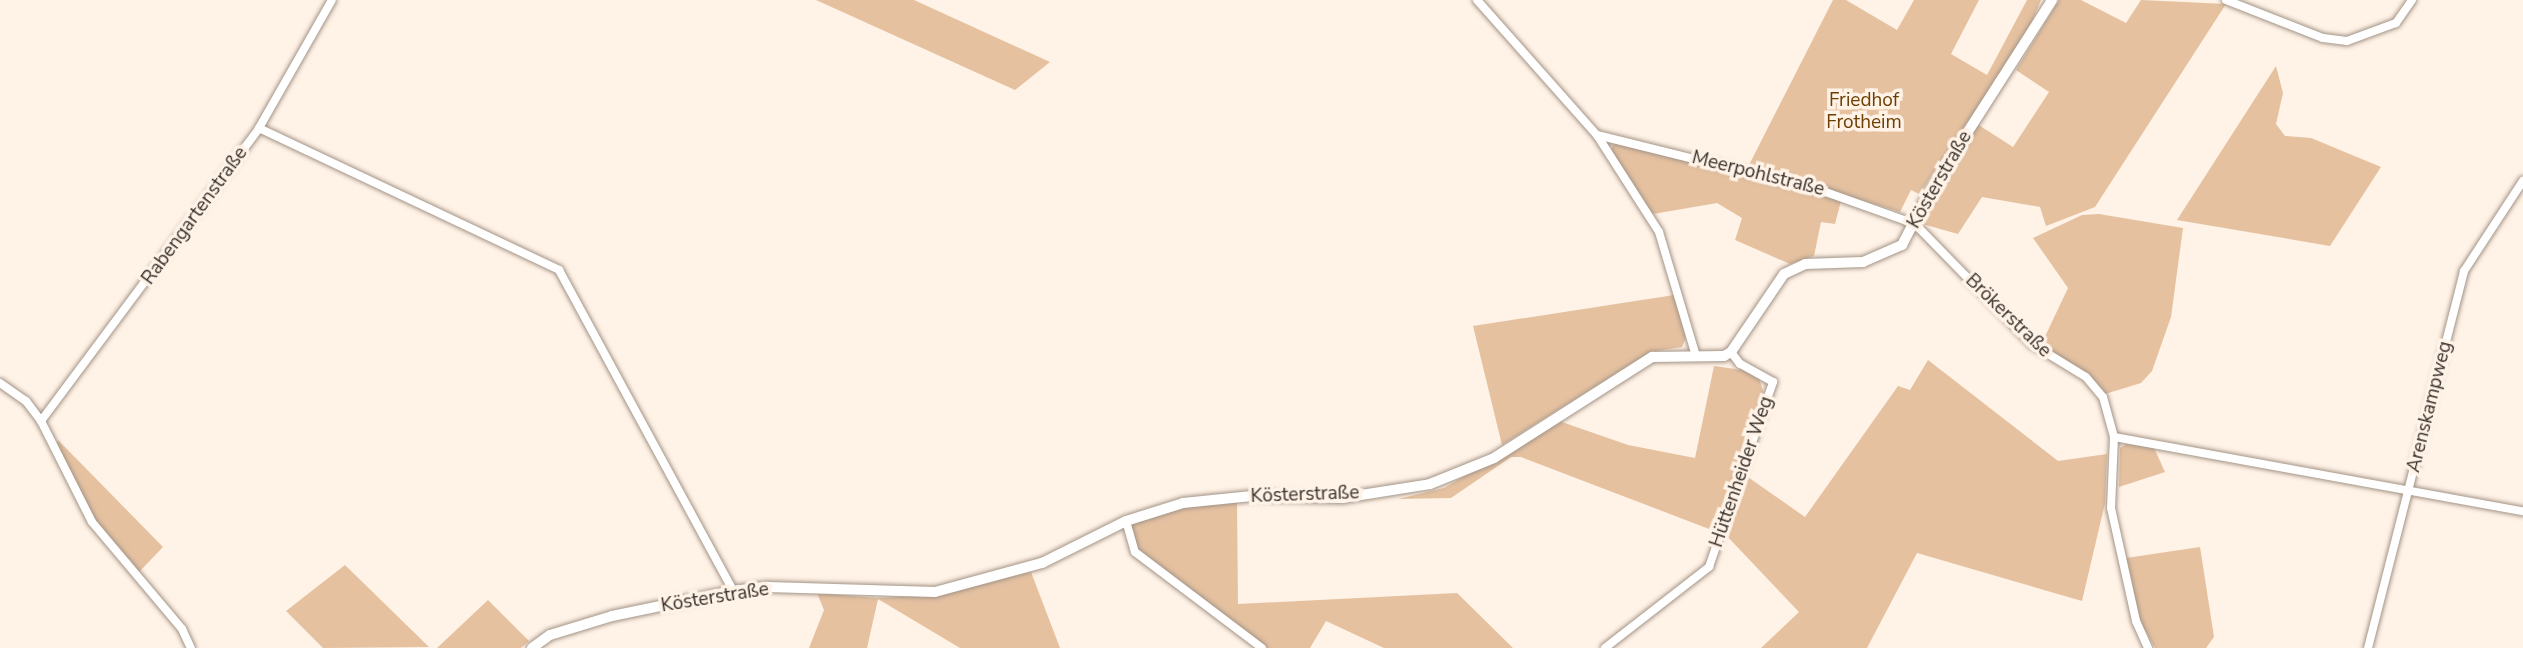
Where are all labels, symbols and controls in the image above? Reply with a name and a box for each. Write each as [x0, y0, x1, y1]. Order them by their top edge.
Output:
park label: Friedhof Frotheim [1826, 90, 1902, 134]
street label: Kösterstraße [1903, 127, 1977, 233]
street label: Rabengartenstraße [137, 143, 253, 289]
street label: Meerpohlstraße [1690, 147, 1826, 201]
street label: Brökerstraße [1960, 269, 2056, 363]
street label: Arenskampweg [2403, 339, 2457, 475]
street label: Hüttenheider Weg [1705, 394, 1779, 550]
street label: Kösterstraße [1250, 482, 1360, 508]
street label: Kösterstraße [659, 578, 771, 618]

